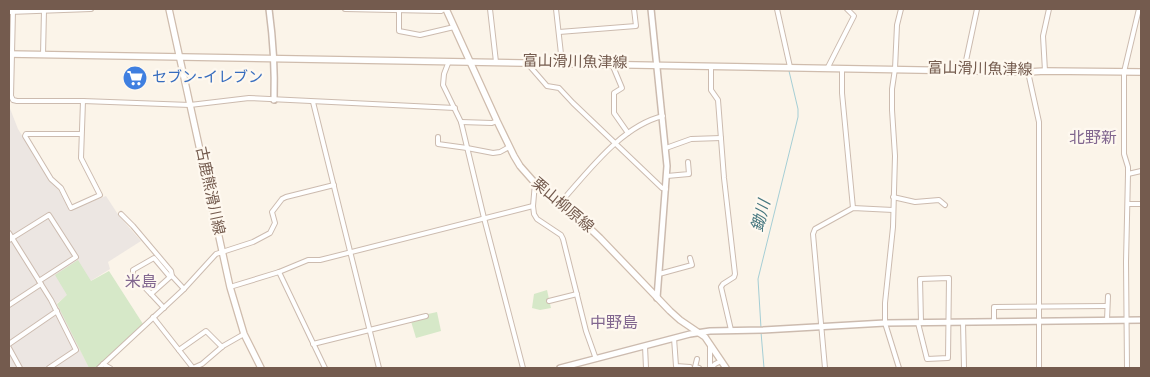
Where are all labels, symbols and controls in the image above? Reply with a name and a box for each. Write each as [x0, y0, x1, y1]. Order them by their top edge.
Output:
street label: 富山滑川魚津線 [522, 52, 628, 73]
street label: 富山滑川魚津線 [927, 59, 1033, 80]
supermarket icon: セブン-イレブン [122, 65, 148, 91]
place label: セブン-イレブン [152, 69, 263, 88]
district label: 北野新 [1069, 129, 1117, 149]
street label: 古鹿熊滑川線 [190, 145, 228, 237]
street label: 栗山柳原線 [527, 175, 597, 237]
water label: 鋤川 [748, 196, 776, 234]
district label: 米島 [125, 273, 157, 293]
district label: 中野島 [590, 314, 638, 334]

